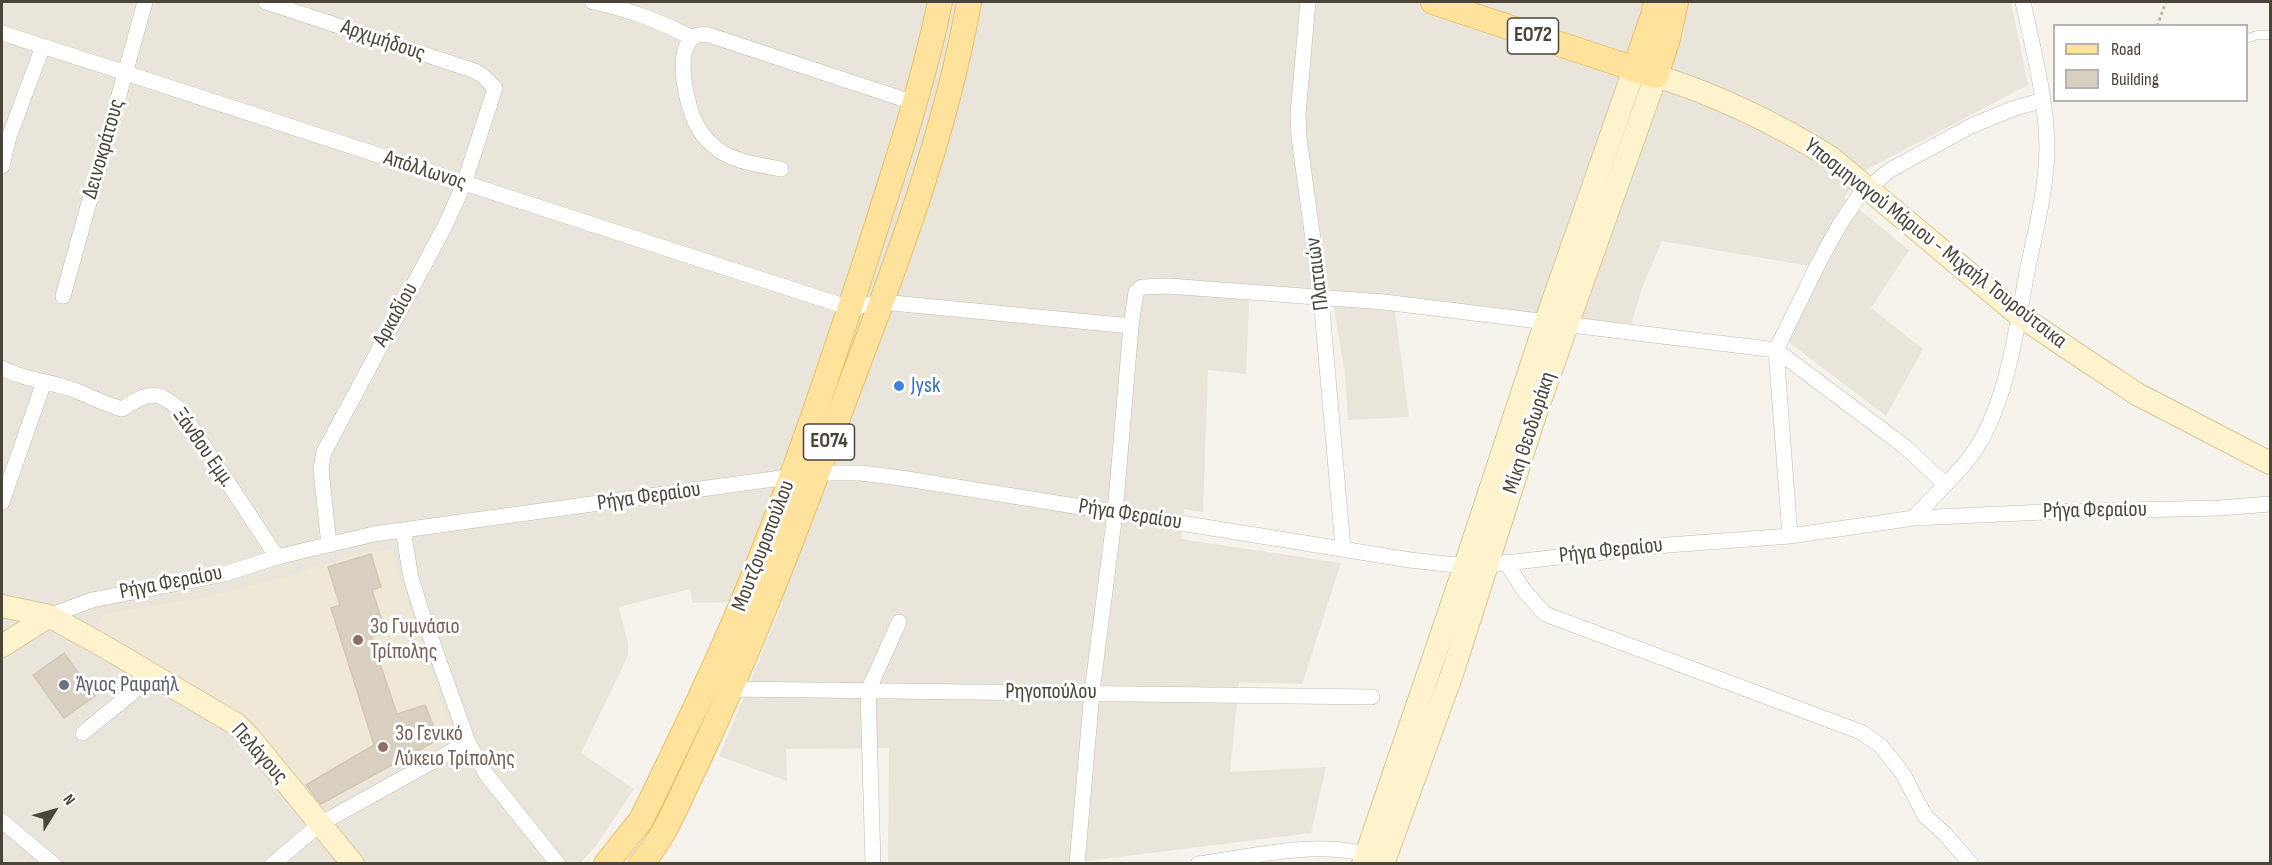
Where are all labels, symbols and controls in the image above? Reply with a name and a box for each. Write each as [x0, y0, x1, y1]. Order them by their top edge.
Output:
street label: Αρχιμήδους [337, 14, 429, 68]
road number: ΕΟ72 [1508, 18, 1558, 54]
legend [2053, 24, 2248, 102]
text: Road [2111, 39, 2141, 60]
text: Building [2111, 69, 2159, 90]
street label: Δεινοκράτους [77, 96, 131, 202]
street label: Υποσμηναγού Μάριου - Μιχαήλ Τουρούτσικα [1799, 133, 2071, 355]
street label: Απόλλωνος [380, 145, 470, 197]
street label: Πλαταιών [1300, 236, 1336, 312]
street label: Αρκαδίου [368, 279, 424, 351]
street label: Μίκη Θεοδωράκη [1498, 369, 1562, 497]
place label: Jysk [911, 373, 940, 399]
marker: Jysk [892, 379, 906, 393]
street label: Ξάνθου Εμμ. [166, 403, 240, 493]
road number: ΕΟ74 [804, 424, 854, 460]
street label: Ρήγα Φεραίου [596, 477, 702, 517]
street label: Μουτζουροπούλου [727, 477, 801, 615]
street label: Ρήγα Φεραίου [1077, 494, 1183, 536]
street label: Ρήγα Φεραίου [2043, 497, 2147, 525]
street label: Ρήγα Φεραίου [1558, 532, 1664, 570]
street label: Ρήγα Φεραίου [117, 560, 225, 606]
place label: 3ο Γυμνάσιο Τρίπολης [370, 614, 460, 666]
marker: 3ο Γυμνάσιο Τρίπολης [351, 633, 365, 647]
place label: Άγιος Ραφαήλ [76, 672, 179, 698]
marker: Άγιος Ραφαήλ [57, 678, 71, 692]
street label: Ρηγοπούλου [1005, 679, 1097, 705]
street label: Πελάγους [225, 718, 293, 790]
place label: 3ο Γενικό Λύκειο Τρίπολης [395, 721, 515, 772]
marker: 3ο Γενικό Λύκειο Τρίπολης [376, 740, 390, 754]
north arrow [24, 781, 84, 841]
text: N [59, 791, 79, 809]

